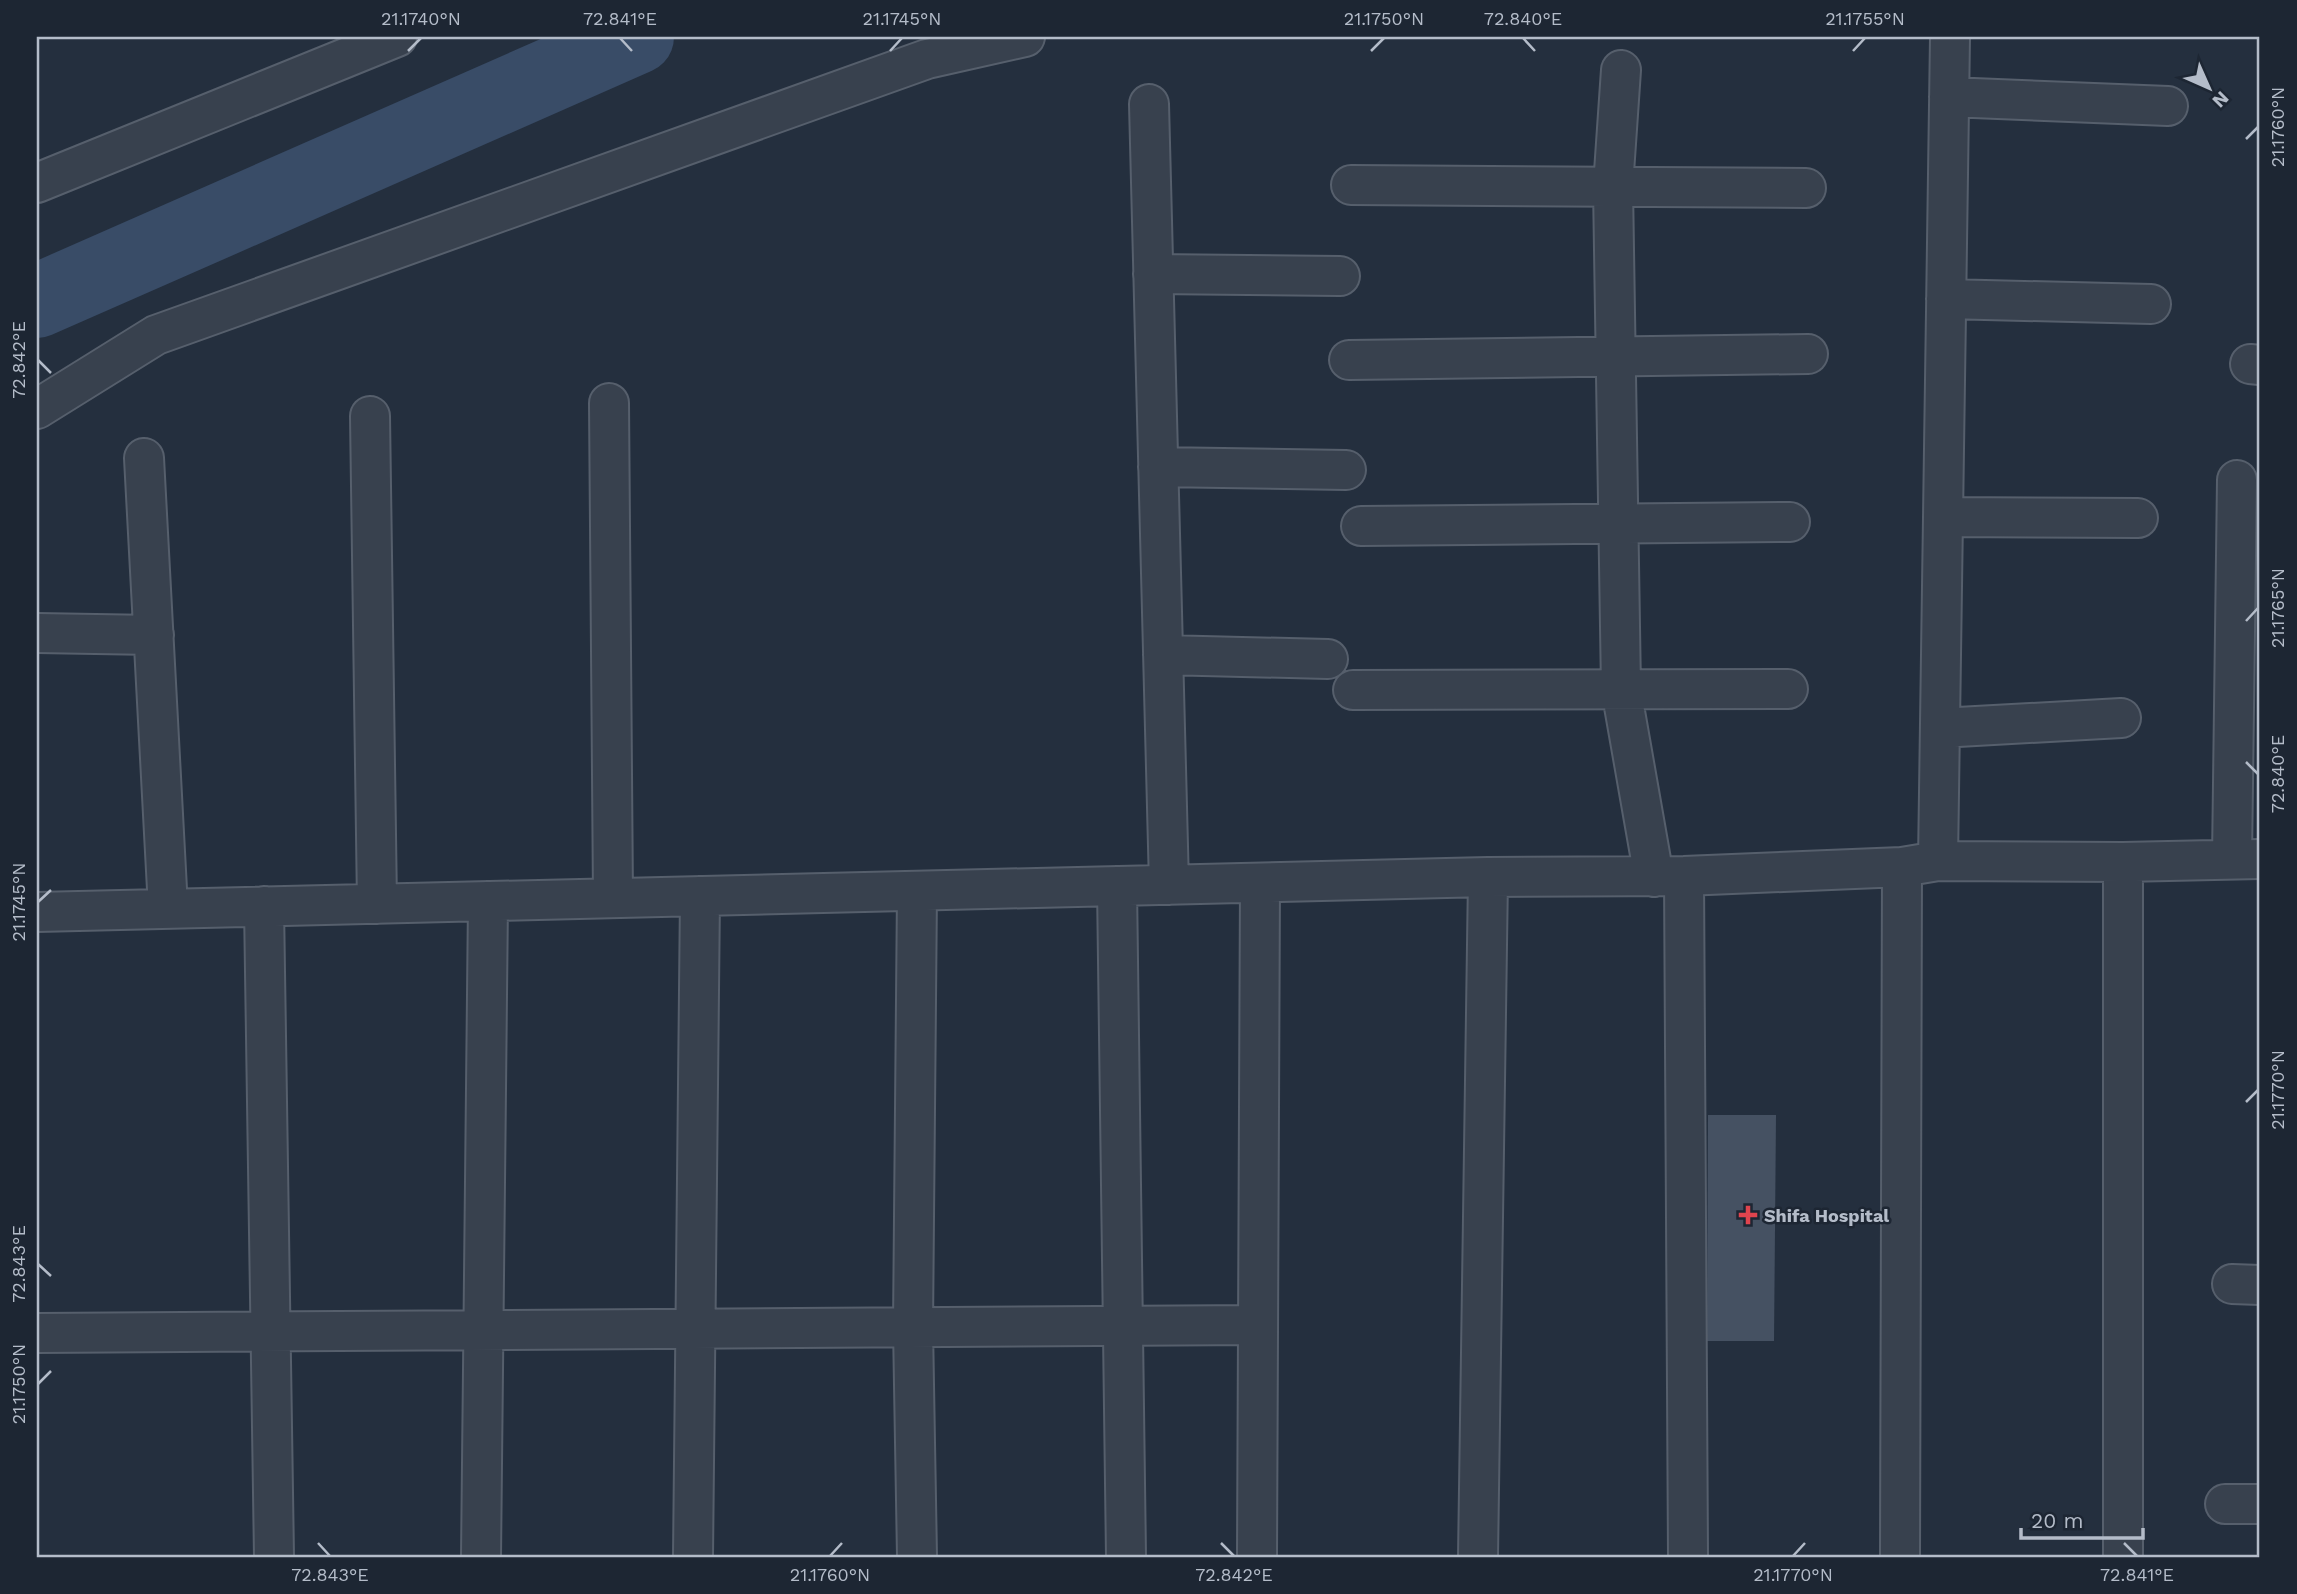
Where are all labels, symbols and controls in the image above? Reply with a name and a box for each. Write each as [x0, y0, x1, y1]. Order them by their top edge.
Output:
text: 21.1740°N [381, 8, 461, 29]
text: 72.841°E [583, 8, 657, 29]
text: 21.1745°N [862, 8, 942, 29]
text: 21.1750°N [1344, 8, 1424, 29]
text: 72.840°E [1484, 8, 1562, 29]
text: 21.1755°N [1825, 8, 1905, 29]
north arrow [2174, 52, 2244, 122]
text: N [2208, 87, 2234, 113]
text: 21.1760°N [2267, 87, 2288, 167]
text: 72.842°E [8, 321, 29, 399]
text: 21.1765°N [2267, 568, 2288, 648]
text: 72.840°E [2267, 735, 2288, 813]
text: 21.1745°N [8, 862, 29, 942]
text: 21.1770°N [2267, 1050, 2288, 1130]
marker: Shifa Hospital [1738, 1205, 1758, 1225]
place label: Shifa Hospital [1764, 1205, 1889, 1226]
text: 72.843°E [8, 1225, 29, 1303]
text: 21.1750°N [8, 1344, 29, 1424]
scale bar [2021, 1496, 2143, 1540]
text: 20 m [2031, 1508, 2083, 1533]
text: 72.843°E [291, 1564, 369, 1585]
text: 21.1760°N [790, 1564, 870, 1585]
text: 72.842°E [1195, 1564, 1273, 1585]
text: 21.1770°N [1753, 1564, 1833, 1585]
text: 72.841°E [2100, 1564, 2174, 1585]

